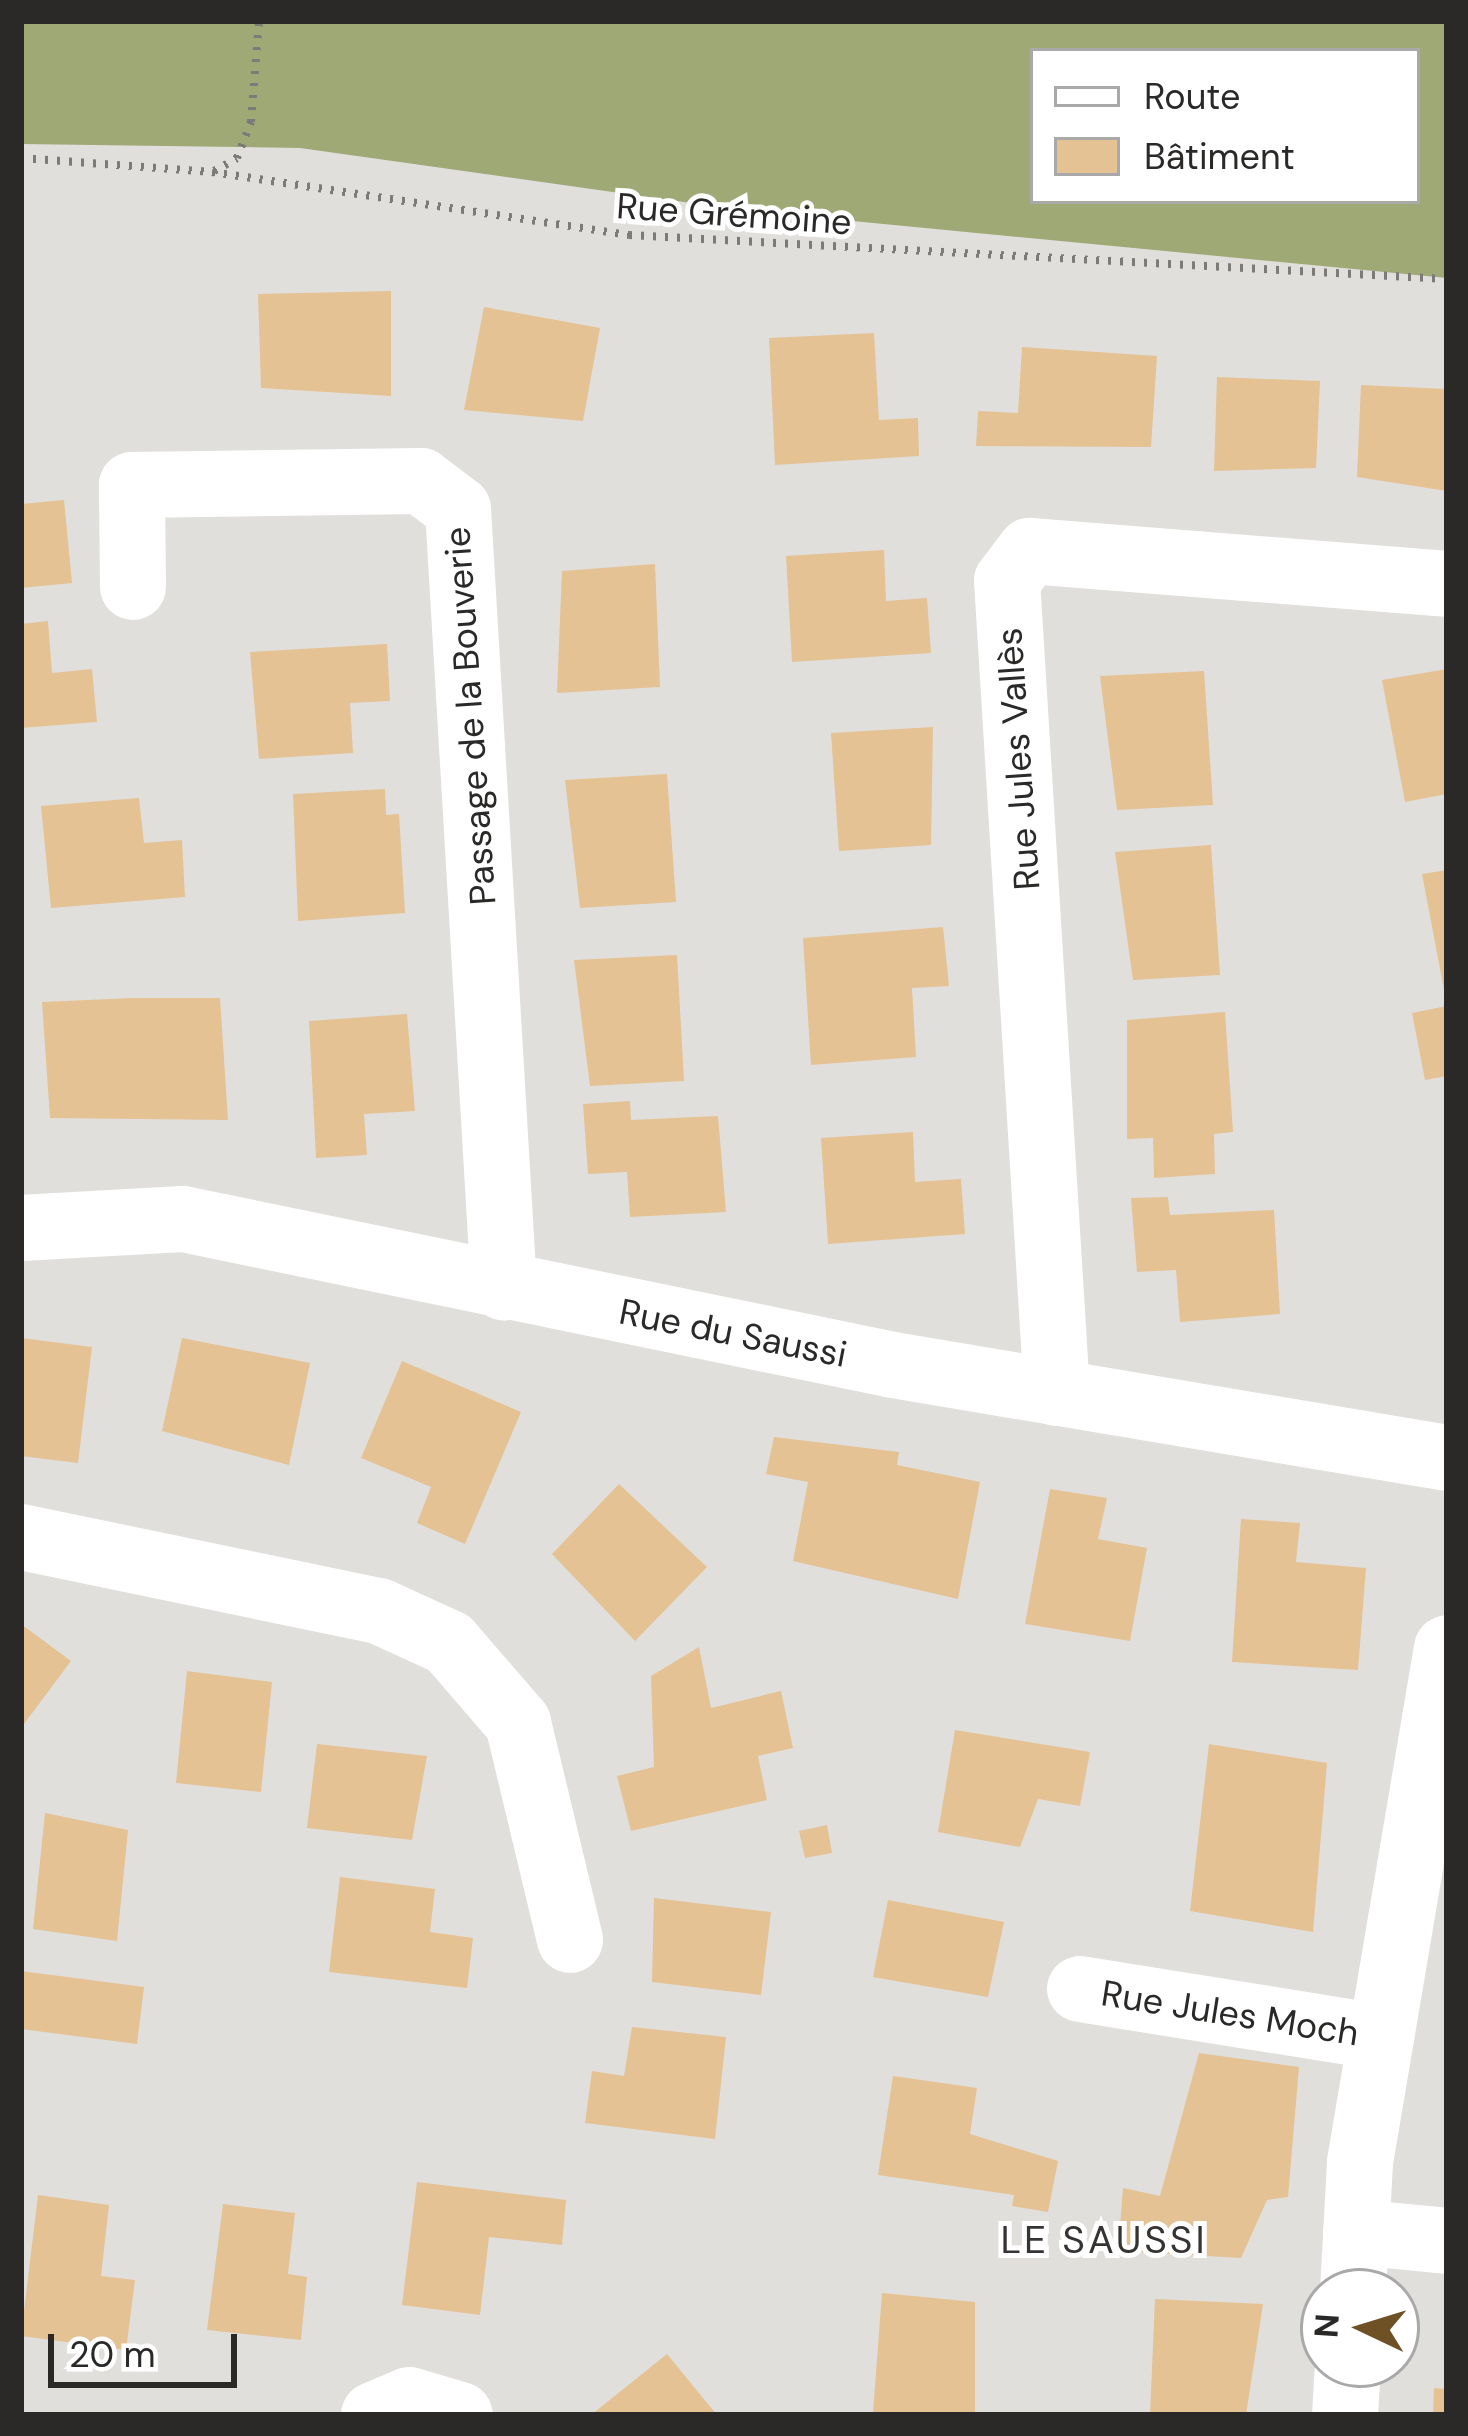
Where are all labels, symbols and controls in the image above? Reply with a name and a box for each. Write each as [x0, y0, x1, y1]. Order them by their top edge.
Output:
legend [1030, 48, 1420, 204]
text: Route [1144, 73, 1240, 120]
text: Bâtiment [1144, 133, 1295, 180]
street label: Rue Grémoine [615, 184, 853, 244]
street label: Passage de la Bouverie [435, 525, 505, 907]
street label: Rue Jules Vallès [987, 626, 1049, 892]
street label: Rue du Saussi [616, 1290, 850, 1376]
street label: Rue Jules Moch [1098, 1971, 1362, 2055]
district label: LE SAUSSI [1000, 2217, 1208, 2263]
north arrow [1300, 2268, 1420, 2388]
scale bar [54, 2310, 243, 2384]
text: N [1304, 2312, 1349, 2339]
text: 20 m [69, 2331, 156, 2378]

